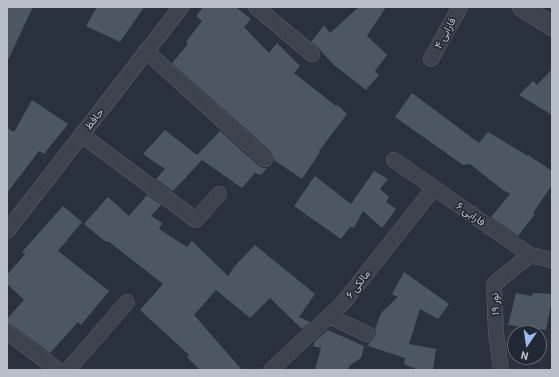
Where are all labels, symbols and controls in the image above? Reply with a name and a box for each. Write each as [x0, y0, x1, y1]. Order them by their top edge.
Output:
street label: فارابی ۴ [431, 15, 459, 51]
street label: حافظ [82, 106, 106, 132]
street label: فارابی ۶ [454, 199, 488, 229]
street label: مالکی ۶ [343, 267, 373, 301]
street label: نور ۱۹ [488, 292, 502, 316]
north arrow [507, 325, 547, 365]
text: N [519, 349, 529, 363]

